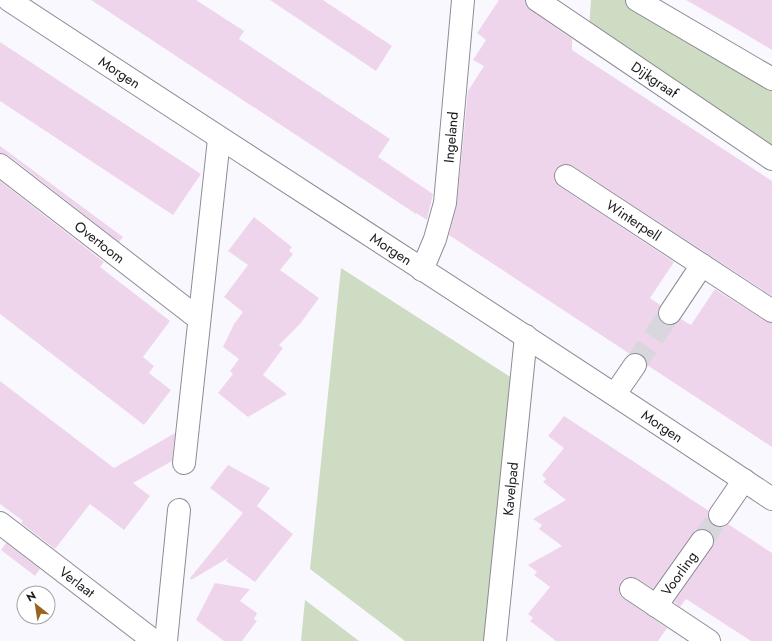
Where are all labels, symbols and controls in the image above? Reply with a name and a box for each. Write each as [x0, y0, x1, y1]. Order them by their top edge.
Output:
street label: Morgen [95, 51, 144, 93]
street label: Dijkgraaf [627, 56, 683, 103]
street label: Ingeland [439, 111, 463, 164]
street label: Winterpell [602, 195, 665, 246]
street label: Overtoom [70, 216, 129, 268]
street label: Morgen [366, 228, 416, 270]
street label: Morgen [637, 405, 687, 447]
street label: Kavelpad [498, 461, 523, 517]
street label: Voorling [656, 547, 702, 600]
street label: Verlaat [55, 562, 100, 603]
north arrow [16, 585, 56, 625]
text: N [23, 587, 39, 605]

